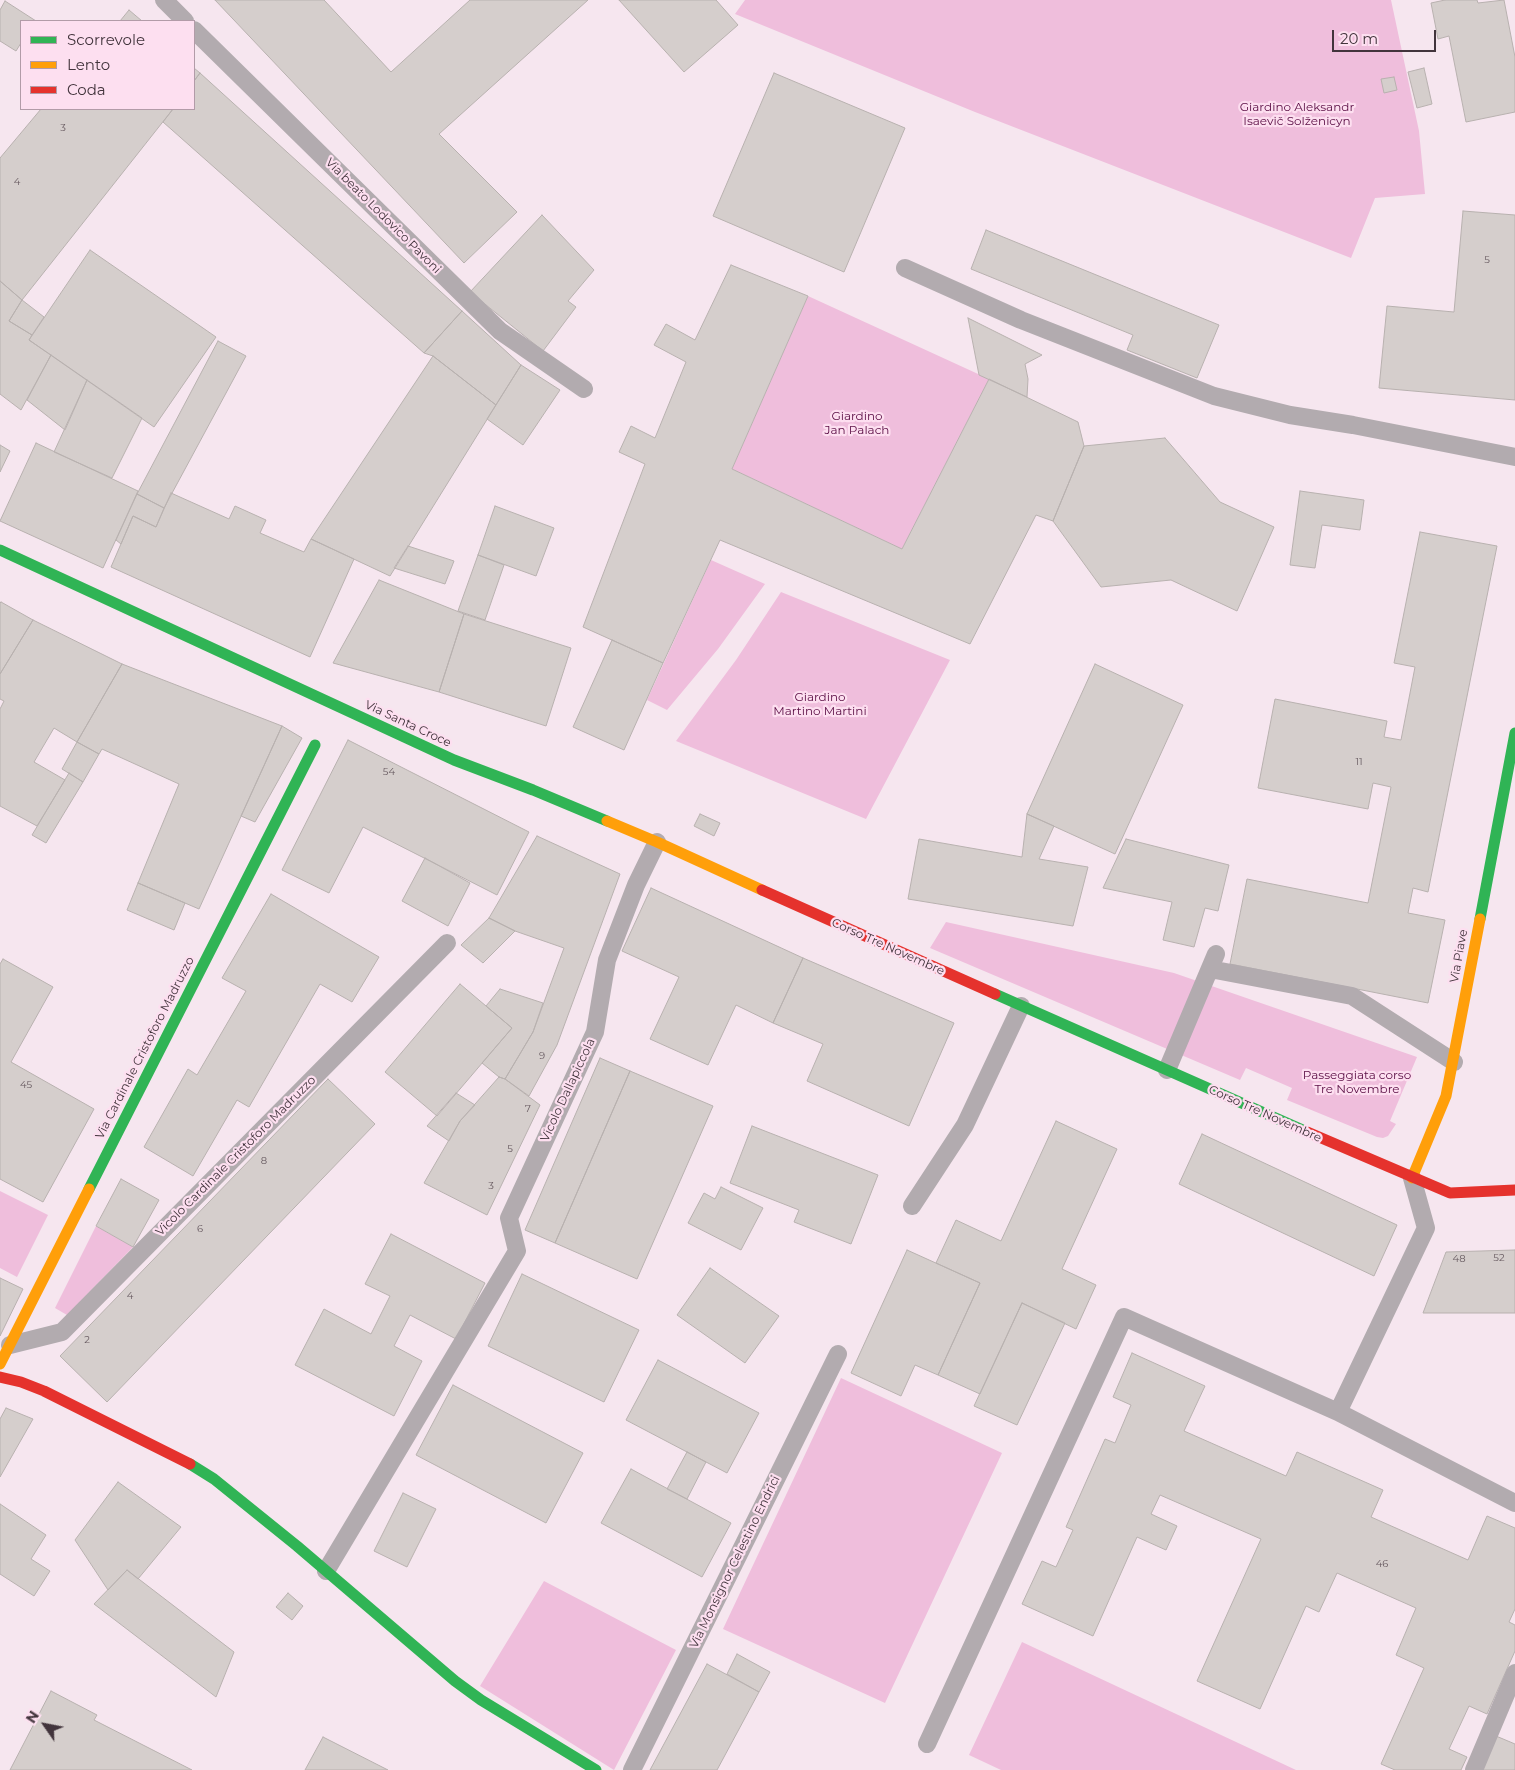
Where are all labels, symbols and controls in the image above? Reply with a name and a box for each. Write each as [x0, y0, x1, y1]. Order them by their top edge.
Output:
legend [20, 20, 195, 110]
scale bar [1335, 20, 1439, 52]
text: 20 m [1340, 29, 1378, 48]
text: Scorrevole [67, 30, 145, 49]
text: Lento [67, 55, 110, 74]
text: Coda [67, 80, 106, 99]
park label: Giardino Aleksandr Isaevič Solženicyn [1240, 100, 1354, 128]
house number: 3 [60, 122, 66, 134]
street label: Via beato Lodovico Pavoni [322, 155, 444, 277]
house number: 4 [14, 176, 20, 188]
house number: 5 [1484, 254, 1490, 266]
park label: Giardino Jan Palach [825, 409, 889, 437]
park label: Giardino Martino Martini [773, 690, 867, 718]
street label: Via Santa Croce [363, 698, 453, 750]
house number: 11 [1355, 756, 1363, 768]
house number: 54 [383, 766, 395, 778]
street label: Corso Tre Novembre [829, 916, 947, 978]
street label: Via Piave [1447, 928, 1471, 984]
street label: Via Cardinale Cristoforo Madruzzo [93, 955, 197, 1141]
street label: Vicolo Dallapiccola [538, 1036, 598, 1144]
house number: 9 [539, 1050, 545, 1062]
park label: Passeggiata corso Tre Novembre [1303, 1068, 1411, 1096]
street label: Vicolo Cardinale Cristoforo Madruzzo [153, 1073, 319, 1239]
house number: 45 [20, 1079, 32, 1091]
street label: Corso Tre Novembre [1206, 1083, 1324, 1145]
house number: 7 [525, 1103, 531, 1115]
house number: 5 [507, 1143, 513, 1155]
house number: 8 [261, 1155, 267, 1167]
house number: 3 [488, 1180, 494, 1192]
house number: 6 [197, 1223, 203, 1235]
house number: 52 [1493, 1252, 1505, 1264]
house number: 48 [1452, 1253, 1466, 1265]
house number: 4 [127, 1290, 133, 1302]
house number: 2 [84, 1334, 90, 1346]
street label: Via Monsignor Celestino Endrici [687, 1473, 783, 1651]
house number: 46 [1376, 1558, 1388, 1570]
north arrow [20, 1700, 70, 1750]
text: N [22, 1707, 43, 1726]

